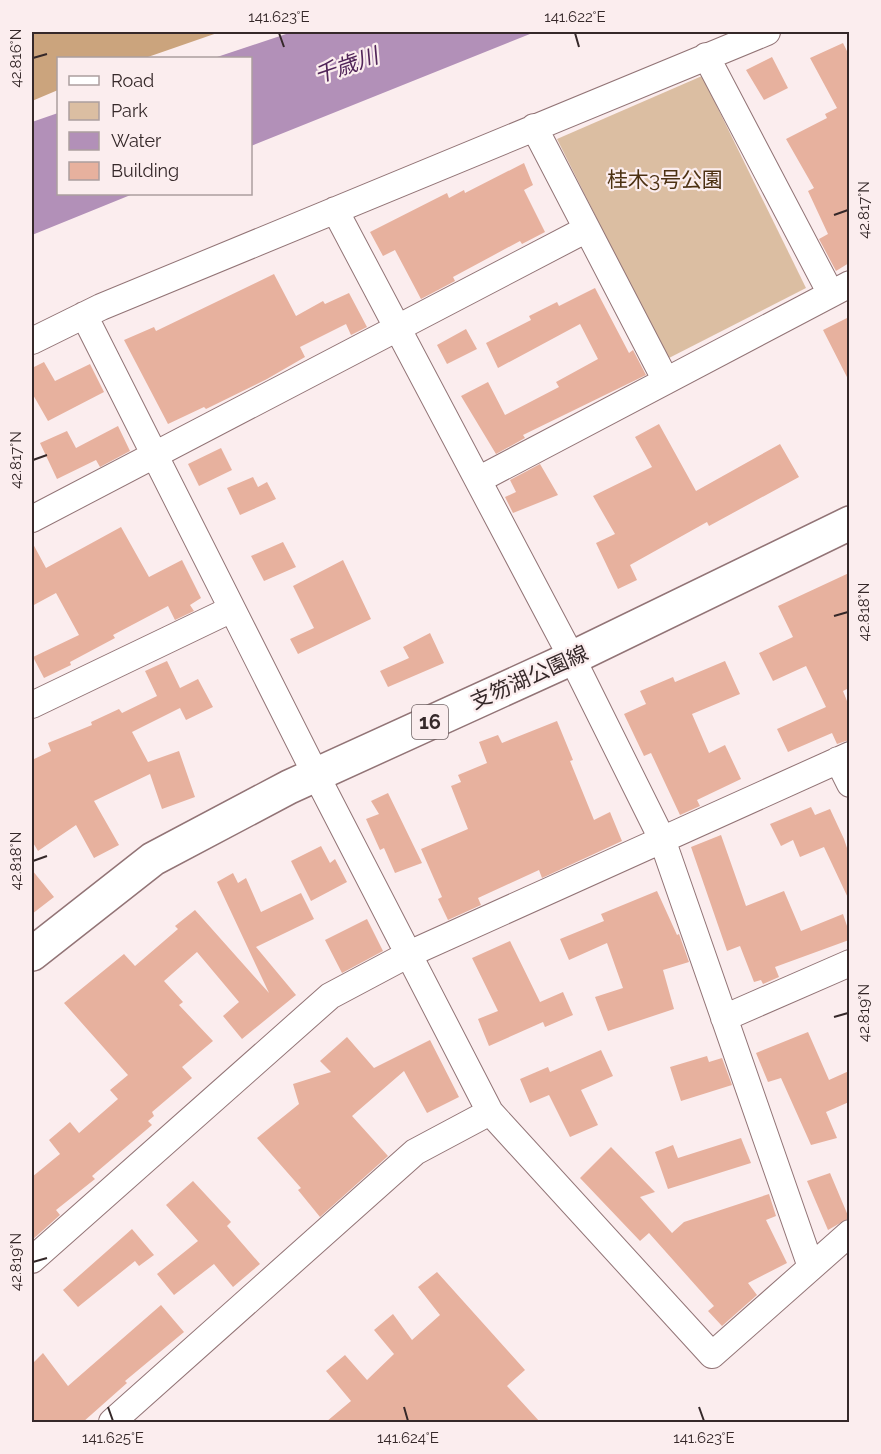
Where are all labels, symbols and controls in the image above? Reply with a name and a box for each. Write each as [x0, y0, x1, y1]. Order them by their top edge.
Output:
text: 141.623°E [248, 8, 310, 26]
text: 141.622°E [544, 8, 606, 26]
text: 42.816°N [7, 29, 25, 87]
water label: 千歳川 [311, 41, 383, 88]
legend [57, 57, 252, 195]
text: Road [111, 70, 154, 91]
text: Park [111, 100, 148, 121]
text: Water [111, 130, 162, 151]
text: Building [111, 160, 179, 181]
park label: 桂木3号公園 [607, 167, 723, 192]
text: 42.817°N [855, 181, 873, 239]
text: 42.817°N [7, 431, 25, 489]
text: 42.818°N [855, 583, 873, 641]
street label: 支笏湖公園線 [466, 640, 592, 714]
road number: 16 [412, 705, 448, 739]
text: 42.818°N [7, 832, 25, 890]
text: 42.819°N [855, 984, 873, 1042]
text: 42.819°N [7, 1233, 25, 1291]
text: 141.625°E [82, 1429, 144, 1447]
text: 141.624°E [377, 1429, 439, 1447]
text: 141.623°E [673, 1429, 735, 1447]

